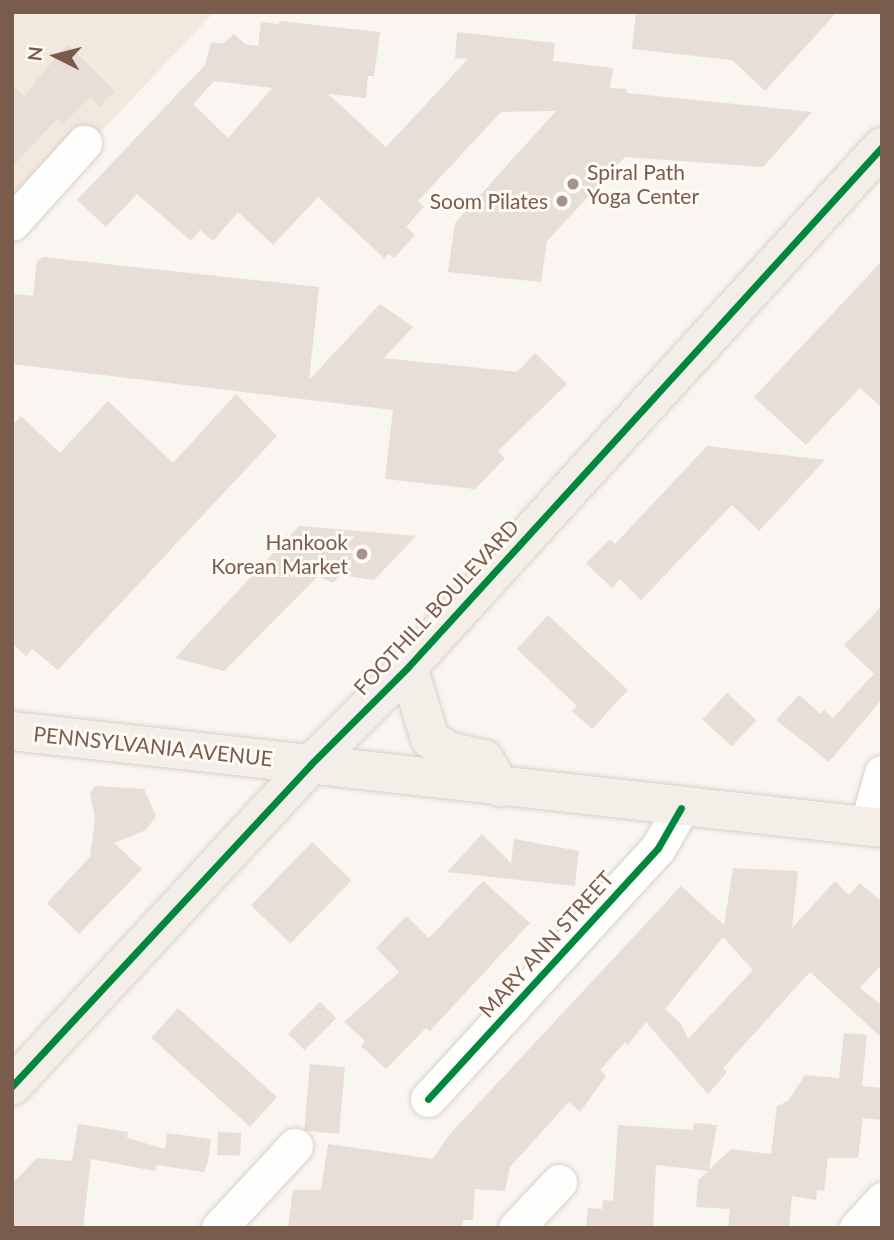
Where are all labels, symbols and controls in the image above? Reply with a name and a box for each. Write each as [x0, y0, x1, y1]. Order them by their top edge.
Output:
north arrow [21, 21, 91, 91]
text: N [22, 45, 47, 62]
place label: Spiral Path Yoga Center [587, 159, 699, 209]
marker: Spiral Path Yoga Center [565, 176, 581, 192]
place label: Soom Pilates [430, 188, 548, 214]
marker: Soom Pilates [554, 193, 570, 209]
street label: FOOTHILL BOULEVARD [348, 514, 524, 700]
place label: Hankook Korean Market [211, 529, 348, 579]
marker: Hankook Korean Market [354, 546, 370, 562]
street label: PENNSYLVANIA AVENUE [31, 721, 275, 771]
street label: MARY ANN STREET [473, 865, 619, 1023]

